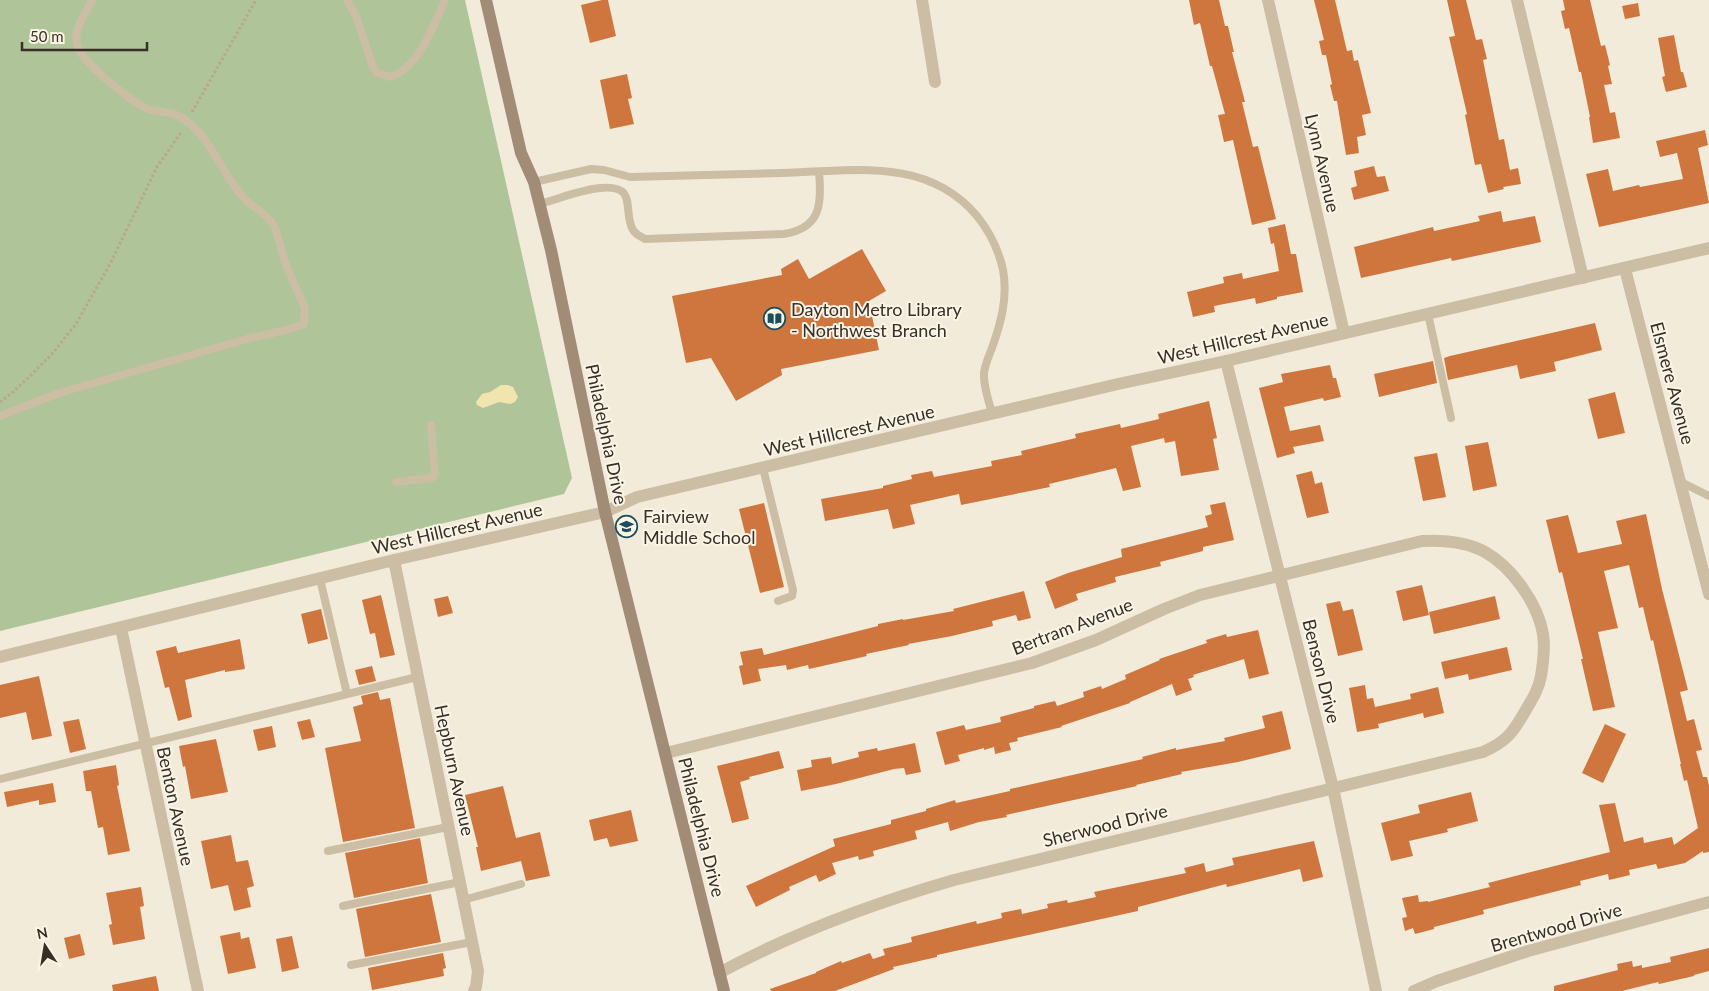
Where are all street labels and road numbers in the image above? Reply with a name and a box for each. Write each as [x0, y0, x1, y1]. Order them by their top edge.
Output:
street label: Lynn Avenue [1301, 112, 1345, 214]
street label: West Hillcrest Avenue [1155, 308, 1331, 368]
street label: Elsmere Avenue [1646, 319, 1700, 447]
street label: Philadelphia Drive [581, 362, 633, 506]
street label: West Hillcrest Avenue [761, 400, 937, 460]
street label: West Hillcrest Avenue [369, 498, 545, 558]
street label: Bertram Avenue [1008, 593, 1136, 659]
street label: Benson Drive [1298, 617, 1346, 725]
street label: Hepburn Avenue [430, 702, 480, 838]
street label: Benton Avenue [153, 744, 199, 868]
street label: Philadelphia Drive [674, 755, 730, 899]
street label: Sherwood Drive [1040, 799, 1170, 851]
street label: Brentwood Drive [1488, 898, 1624, 956]

